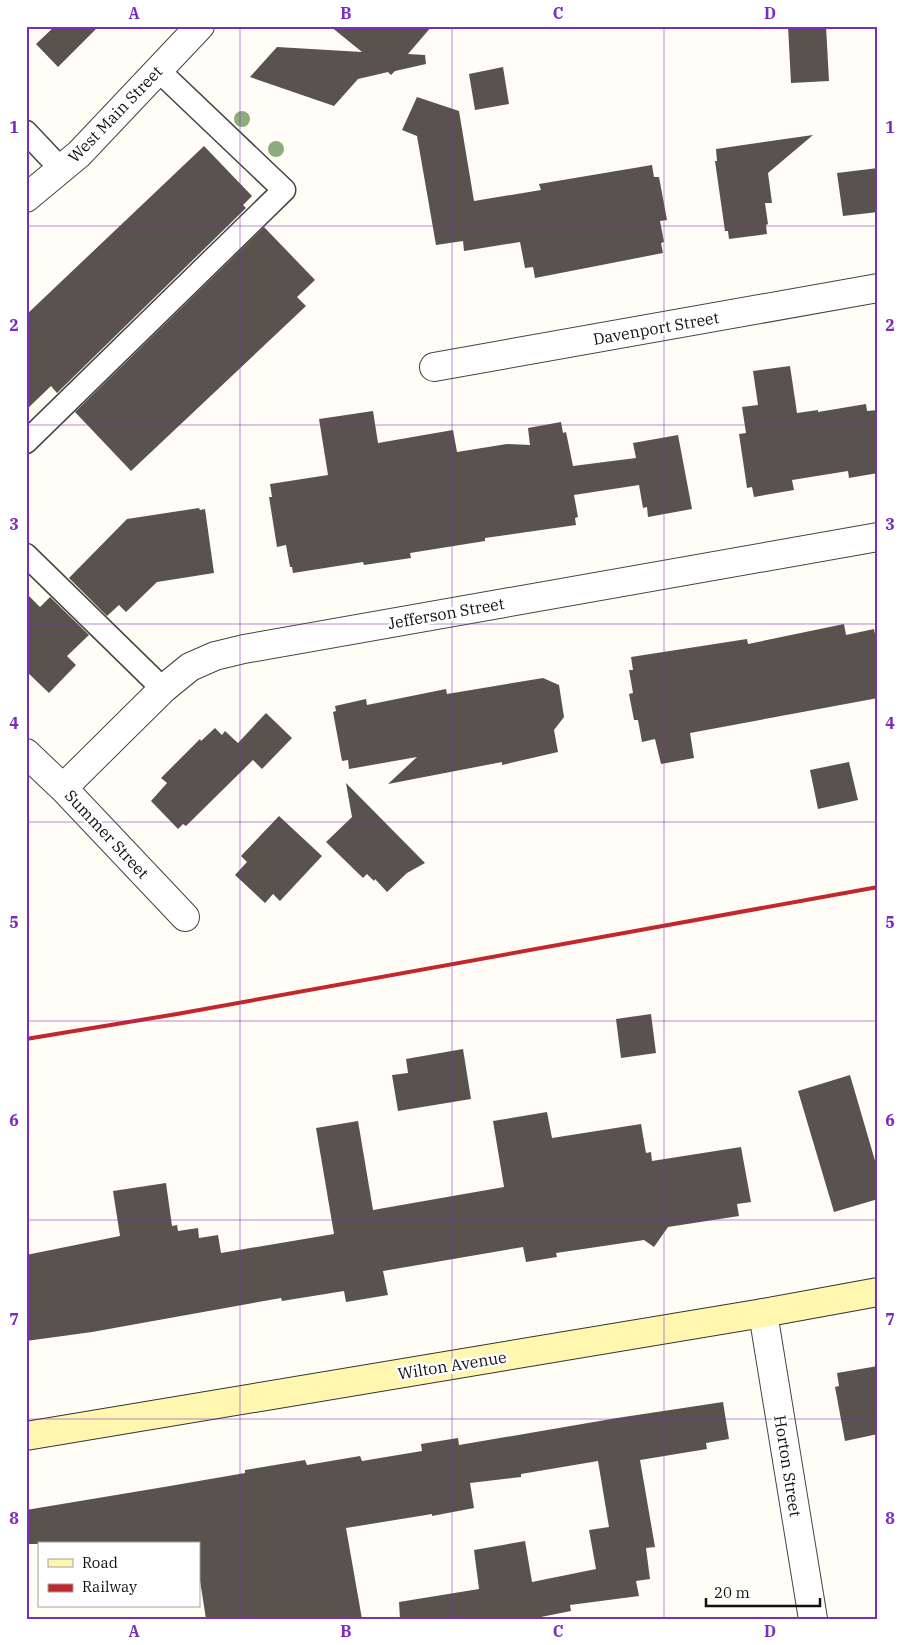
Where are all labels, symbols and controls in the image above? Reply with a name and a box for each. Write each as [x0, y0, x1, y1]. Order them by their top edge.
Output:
text: A [128, 3, 140, 23]
text: B [340, 3, 352, 23]
text: C [553, 3, 563, 23]
text: D [764, 3, 776, 23]
street label: West Main Street [64, 61, 167, 167]
text: 1 [9, 117, 19, 137]
text: 1 [885, 117, 895, 137]
street label: Davenport Street [591, 307, 721, 349]
text: 2 [9, 315, 19, 335]
text: 2 [885, 315, 895, 335]
text: 3 [9, 514, 19, 534]
text: 3 [885, 514, 895, 534]
street label: Jefferson Street [386, 593, 506, 633]
text: 4 [9, 713, 19, 733]
text: 4 [885, 713, 895, 733]
street label: Summer Street [61, 785, 153, 883]
text: 5 [9, 912, 19, 932]
text: 5 [885, 912, 895, 932]
text: 6 [9, 1110, 19, 1130]
text: 6 [885, 1110, 895, 1130]
text: 7 [9, 1309, 19, 1329]
text: 7 [885, 1309, 895, 1329]
street label: Wilton Avenue [396, 1347, 508, 1383]
street label: Horton Street [770, 1414, 806, 1518]
text: 8 [9, 1508, 19, 1528]
text: 8 [885, 1508, 895, 1528]
legend [38, 1542, 200, 1608]
text: Road [82, 1553, 118, 1572]
scale bar [706, 1575, 820, 1607]
text: Railway [82, 1577, 137, 1596]
text: 20 m [714, 1583, 750, 1602]
text: A [128, 1621, 140, 1641]
text: B [340, 1621, 352, 1641]
text: C [553, 1621, 563, 1641]
text: D [764, 1621, 776, 1641]

